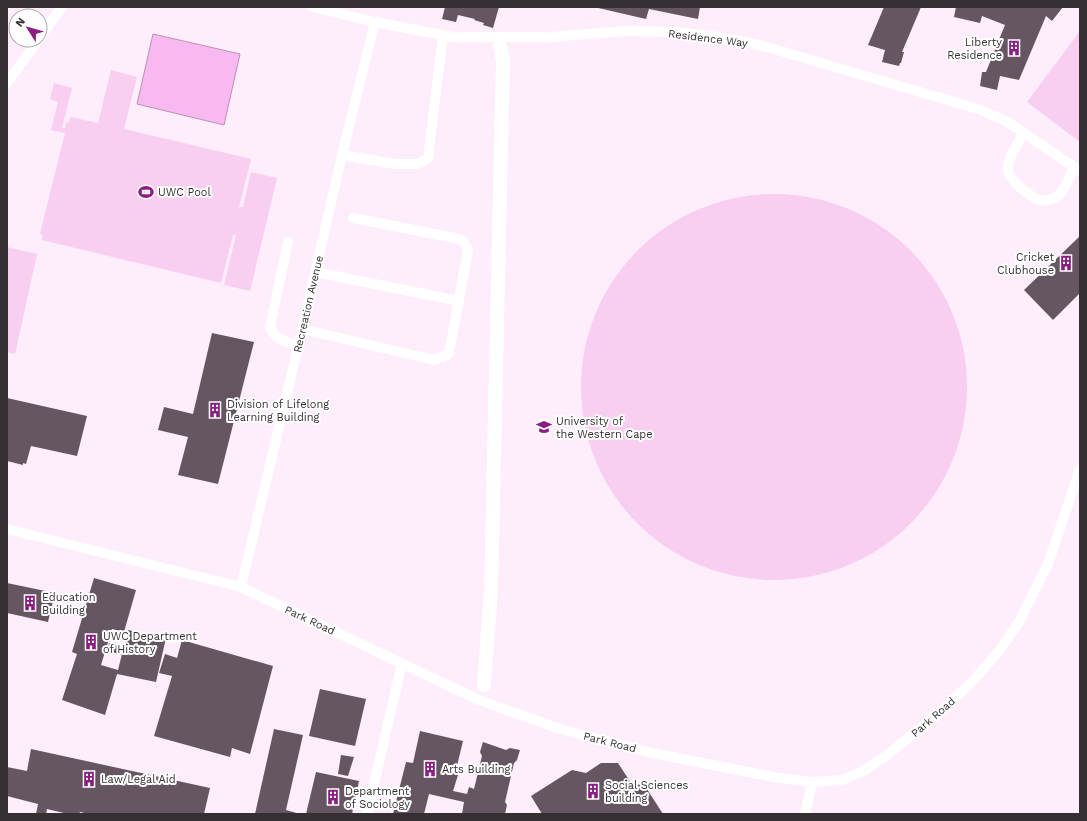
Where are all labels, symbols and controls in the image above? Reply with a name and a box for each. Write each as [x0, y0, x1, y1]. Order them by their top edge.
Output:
north arrow [8, 8, 48, 48]
text: N [13, 15, 28, 29]
street label: Residence Way [667, 27, 749, 50]
place label: Liberty Residence [947, 36, 1002, 62]
building icon: Liberty Residence [1005, 39, 1023, 57]
sports icon: UWC Pool [137, 183, 155, 201]
place label: UWC Pool [158, 186, 211, 199]
place label: Cricket Clubhouse [997, 251, 1054, 277]
street label: Recreation Avenue [291, 254, 326, 354]
building icon: Cricket Clubhouse [1057, 254, 1075, 272]
place label: Division of Lifelong Learning Building [227, 398, 329, 424]
building icon: Division of Lifelong Learning Building [206, 401, 224, 419]
place label: University of the Western Cape [556, 415, 653, 441]
school or university icon: University of the Western Cape [535, 418, 553, 436]
place label: Education Building [42, 591, 96, 617]
building icon: Education Building [21, 594, 39, 612]
street label: Park Road [283, 603, 337, 638]
place label: UWC Department of History [103, 630, 197, 656]
building icon: UWC Department of History [82, 633, 100, 651]
street label: Park Road [909, 695, 958, 740]
street label: Park Road [582, 730, 638, 755]
building icon: Arts Building [421, 760, 439, 778]
place label: Arts Building [442, 763, 510, 776]
building icon: Law/Legal Aid [80, 770, 98, 788]
place label: Law/Legal Aid [101, 773, 176, 786]
place label: Social Sciences building [605, 779, 688, 805]
building icon: Social Sciences building [584, 782, 602, 800]
place label: Department of Sociology [345, 785, 410, 811]
building icon: Department of Sociology [324, 788, 342, 806]

